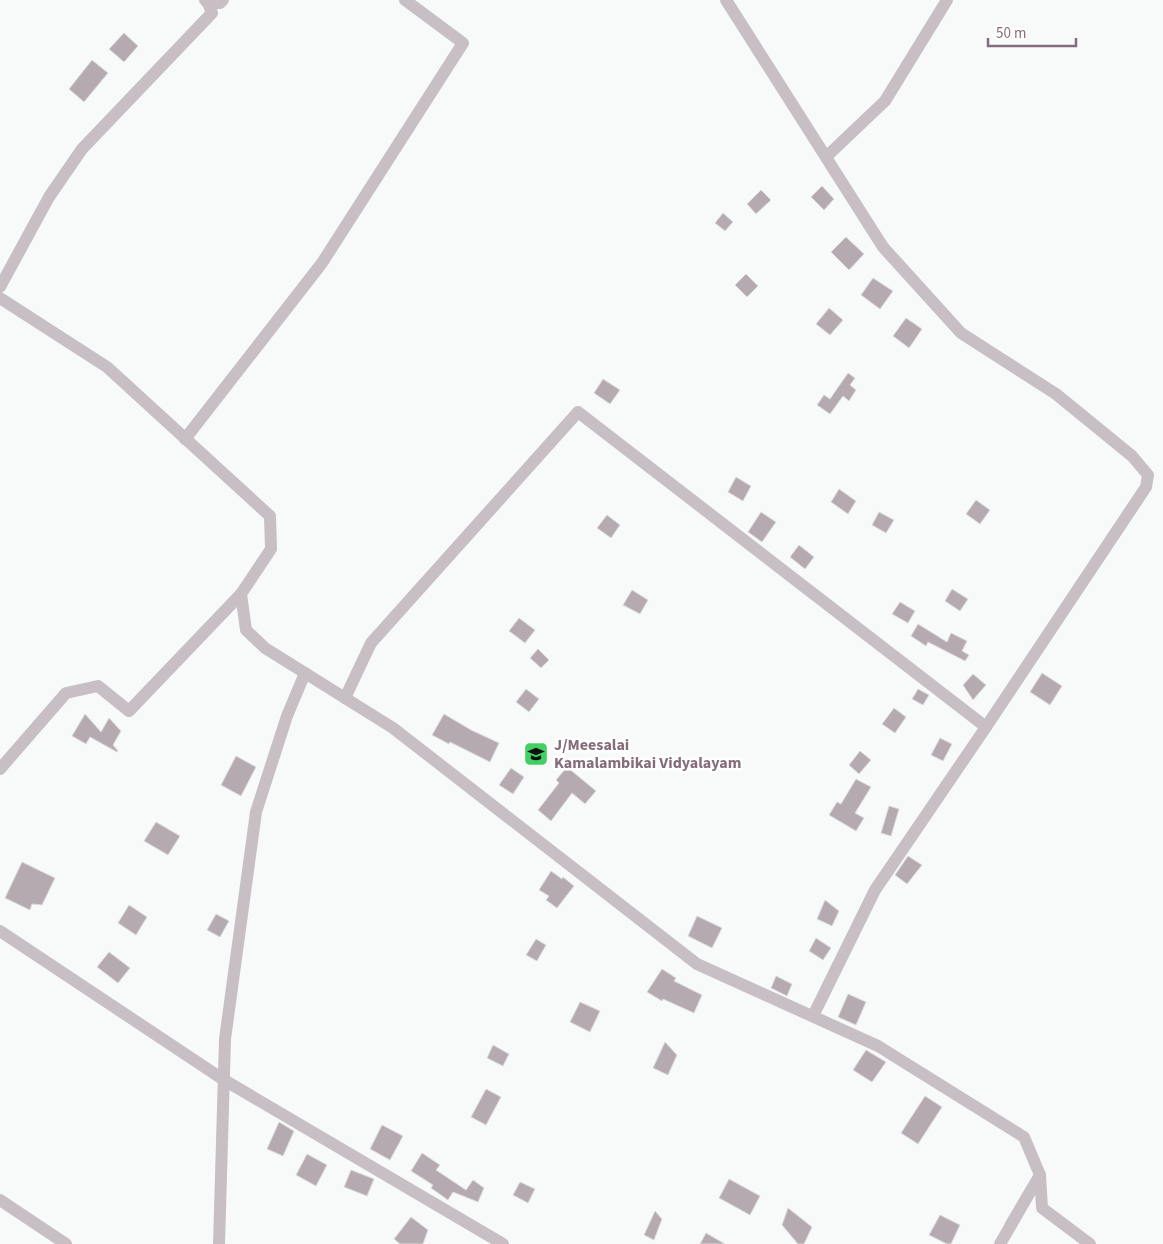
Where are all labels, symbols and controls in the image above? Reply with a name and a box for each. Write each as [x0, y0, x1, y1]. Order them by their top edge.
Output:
scale bar [988, 15, 1076, 47]
text: 50 m [996, 23, 1026, 44]
place label: J/Meesalai Kamalambikai Vidyalayam [554, 734, 741, 774]
school or university icon: J/Meesalai Kamalambikai Vidyalayam [523, 741, 549, 767]

